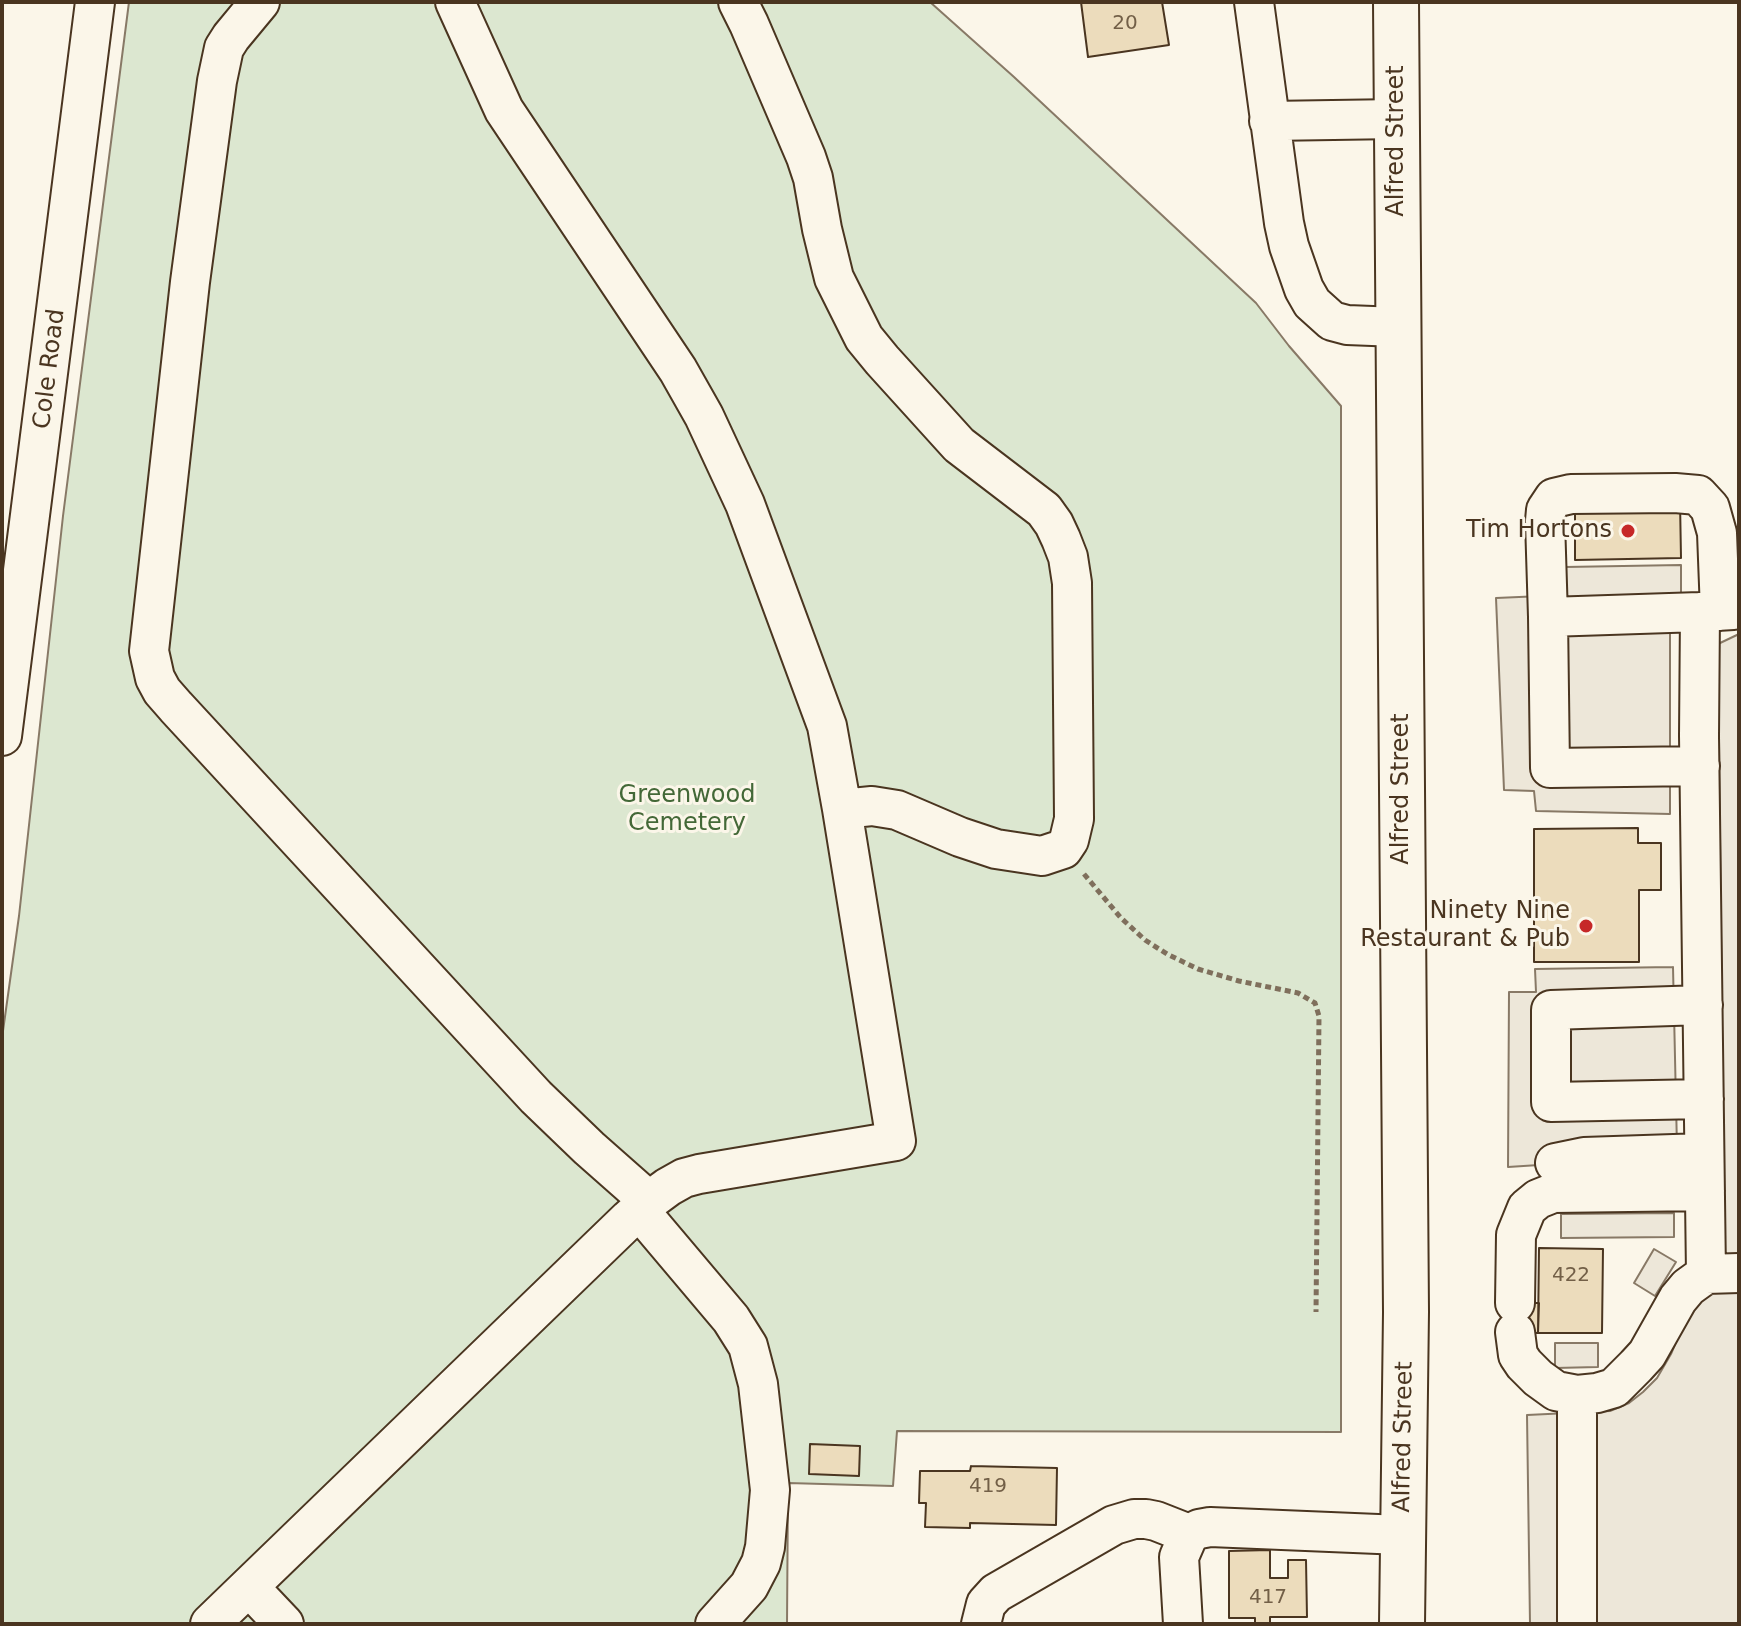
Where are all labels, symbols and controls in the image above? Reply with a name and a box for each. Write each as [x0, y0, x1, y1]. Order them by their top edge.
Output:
house number: 20 [1112, 12, 1138, 36]
street label: Alfred Street [1383, 65, 1411, 217]
street label: Cole Road [28, 307, 72, 431]
place label: Tim Hortons [1466, 517, 1612, 545]
marker: Tim Hortons [1619, 522, 1637, 540]
street label: Alfred Street [1388, 713, 1416, 865]
park label: Greenwood Cemetery [619, 782, 755, 838]
place label: Ninety Nine Restaurant & Pub [1360, 898, 1570, 954]
marker: Ninety Nine Restaurant & Pub [1577, 917, 1595, 935]
house number: 422 [1552, 1264, 1590, 1288]
street label: Alfred Street [1388, 1361, 1420, 1513]
house number: 419 [969, 1475, 1007, 1499]
house number: 417 [1249, 1586, 1287, 1610]

